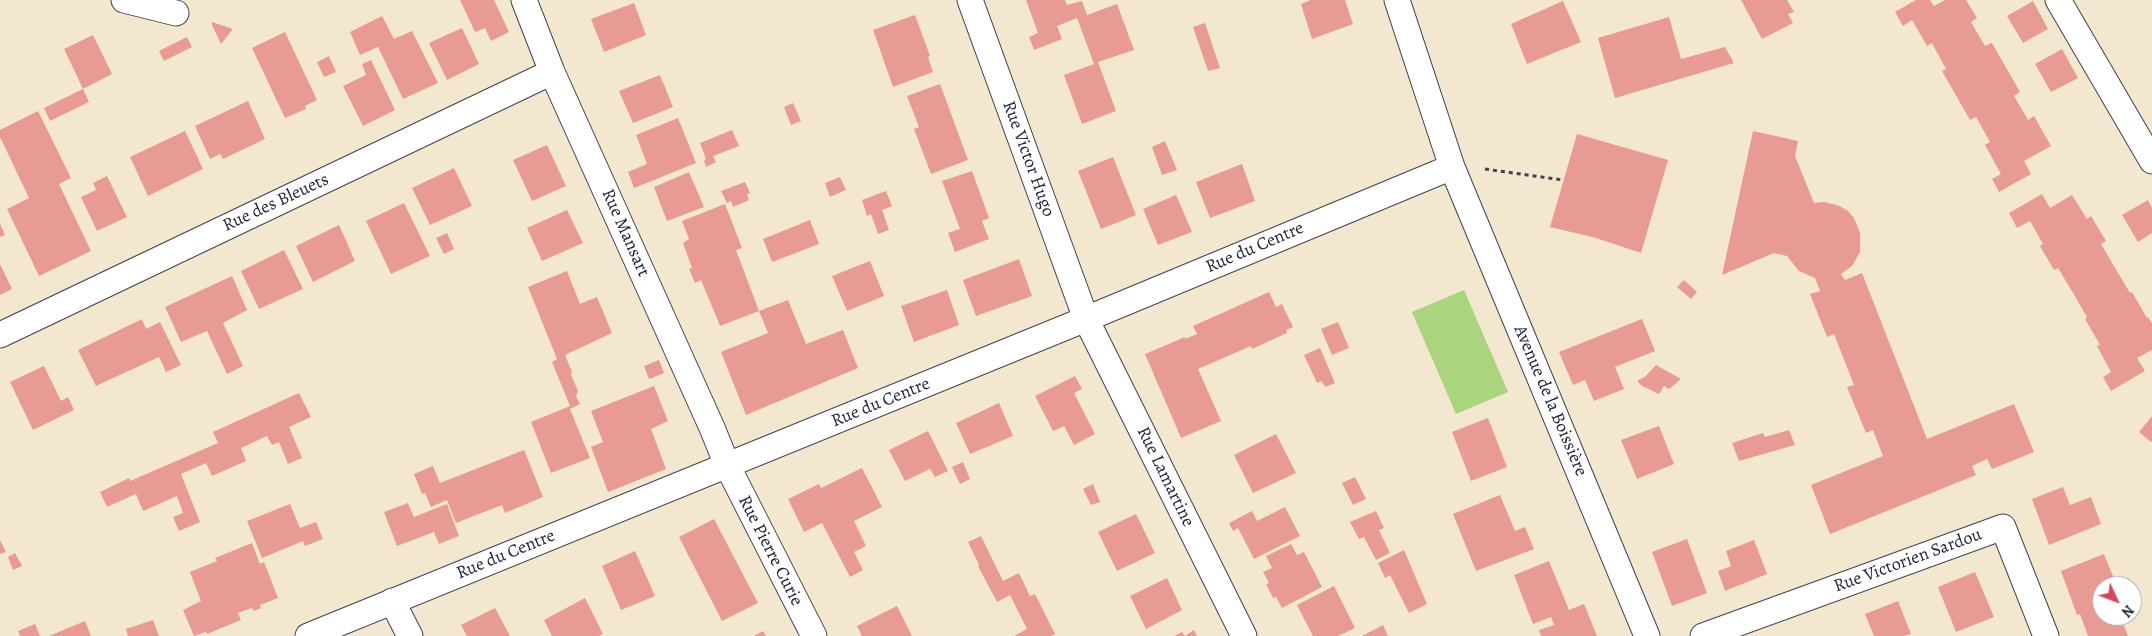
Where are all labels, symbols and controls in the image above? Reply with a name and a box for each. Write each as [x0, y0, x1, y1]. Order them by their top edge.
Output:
street label: Rue Victor Hugo [997, 98, 1059, 220]
street label: Rue des Bleuets [220, 169, 332, 237]
street label: Rue Mansart [596, 186, 654, 280]
street label: Rue du Centre [1203, 218, 1307, 278]
street label: Avenue de la Boissière [1508, 322, 1592, 480]
street label: Rue du Centre [829, 373, 933, 433]
street label: Rue Lamartine [1132, 423, 1198, 531]
street label: Rue Pierre Curie [733, 492, 807, 610]
street label: Rue Victorien Sardou [1831, 524, 1985, 598]
street label: Rue du Centre [454, 525, 558, 585]
north arrow [2092, 576, 2142, 626]
text: N [2117, 601, 2138, 621]

